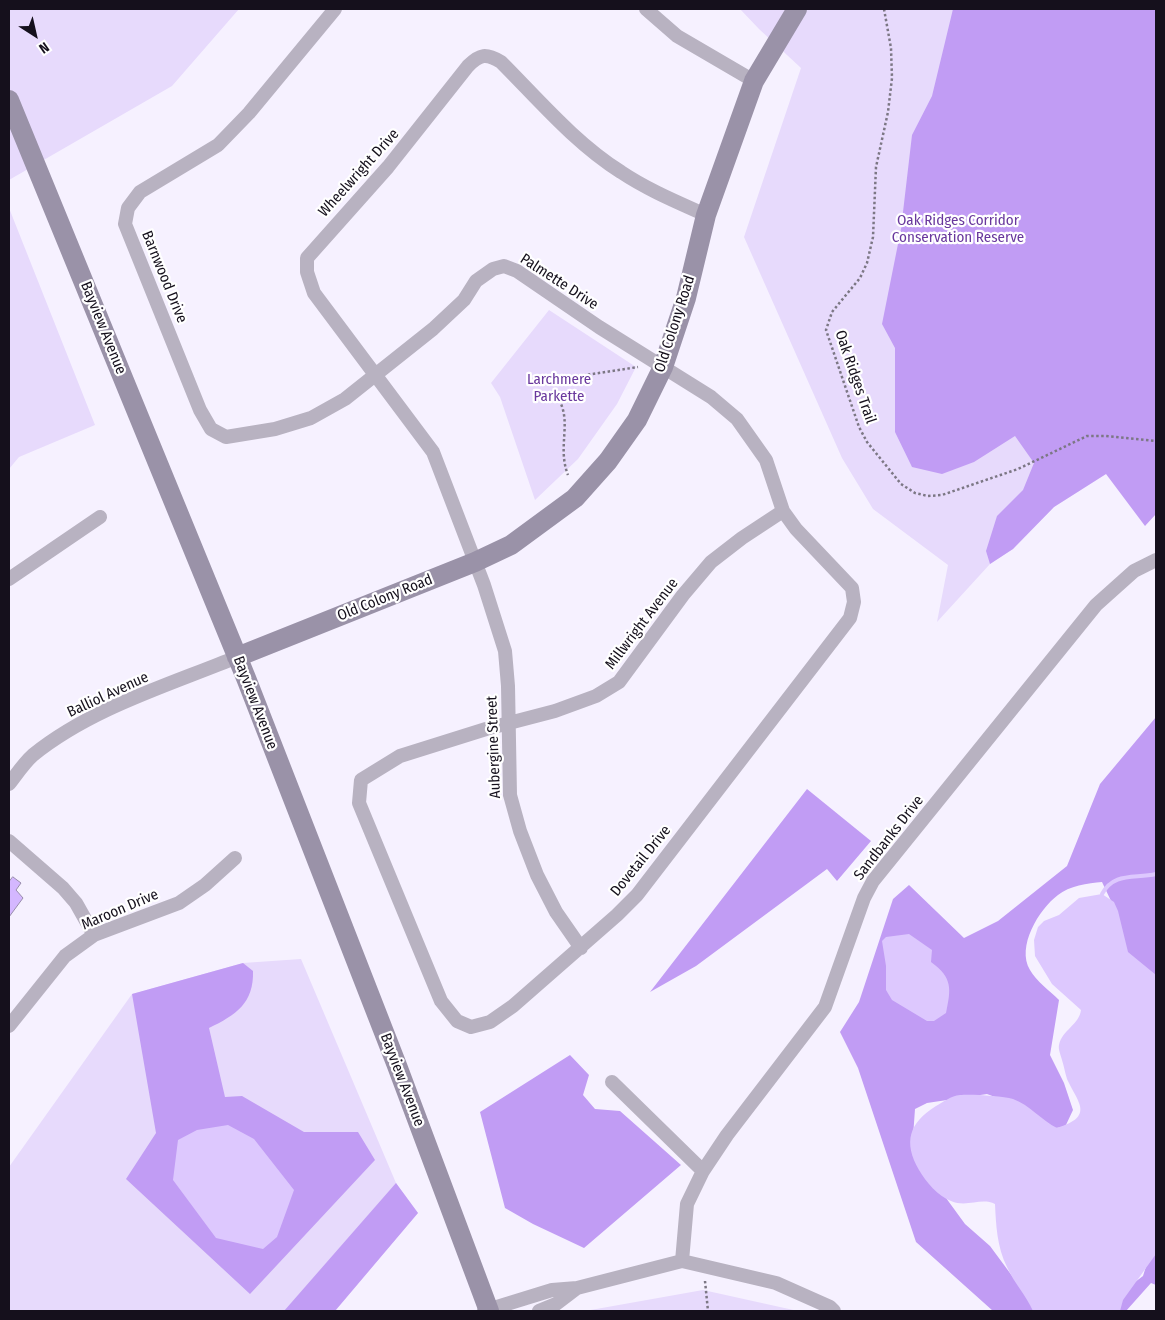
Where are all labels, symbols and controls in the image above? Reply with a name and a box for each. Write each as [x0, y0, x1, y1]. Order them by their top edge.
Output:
north arrow [10, 10, 60, 60]
text: N [36, 38, 52, 57]
street label: Wheelwright Drive [315, 125, 403, 221]
park label: Oak Ridges Corridor Conservation Reserve [892, 212, 1024, 247]
street label: Barnwood Drive [137, 228, 191, 326]
street label: Palmette Drive [517, 250, 601, 314]
street label: Old Colony Road [651, 273, 699, 375]
street label: Bayview Avenue [76, 279, 130, 377]
street label: Oak Ridges Trail [831, 328, 879, 426]
park label: Larchmere Parkette [527, 371, 591, 406]
street label: Old Colony Road [335, 571, 435, 625]
street label: Millwright Avenue [602, 575, 682, 673]
street label: Bayview Avenue [229, 654, 281, 752]
street label: Balliol Avenue [65, 668, 151, 722]
street label: Aubergine Street [483, 695, 505, 799]
street label: Sandbanks Drive [850, 792, 928, 884]
street label: Dovetail Drive [607, 822, 675, 900]
street label: Maroon Drive [79, 886, 161, 934]
street label: Bayview Avenue [376, 1031, 428, 1129]

